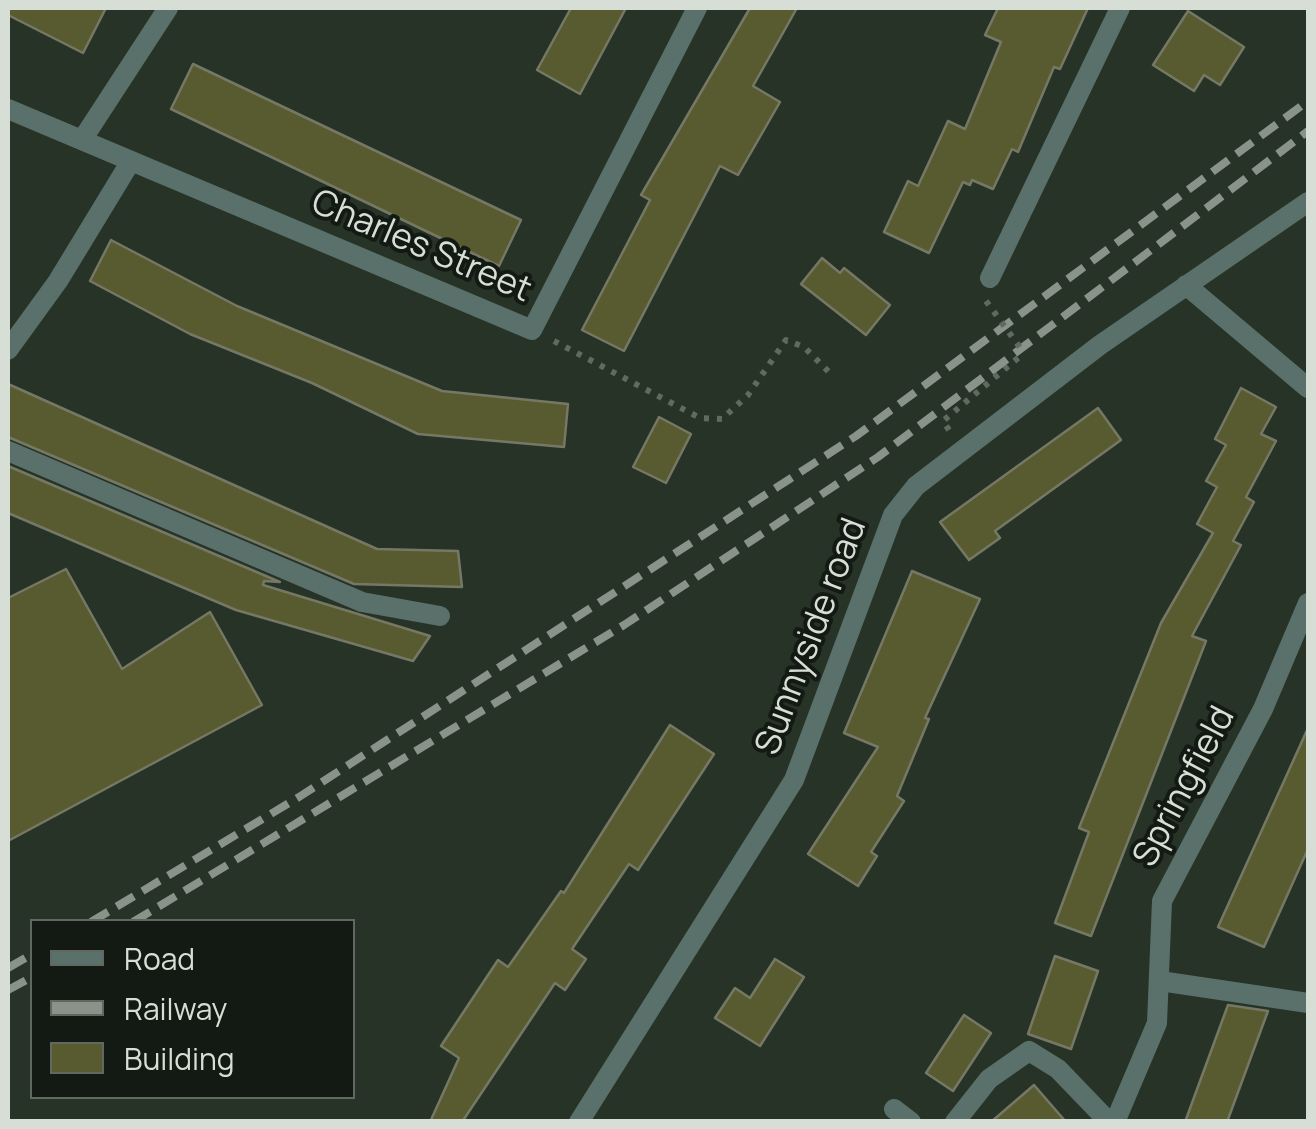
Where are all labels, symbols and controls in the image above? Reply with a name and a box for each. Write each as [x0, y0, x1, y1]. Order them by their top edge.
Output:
street label: Charles Street [305, 182, 537, 312]
street label: Sunnyside road [748, 513, 876, 761]
street label: Springfield [1125, 700, 1245, 874]
legend [30, 919, 355, 1099]
text: Road [124, 938, 195, 979]
text: Railway [124, 988, 227, 1029]
text: Building [124, 1038, 235, 1079]

